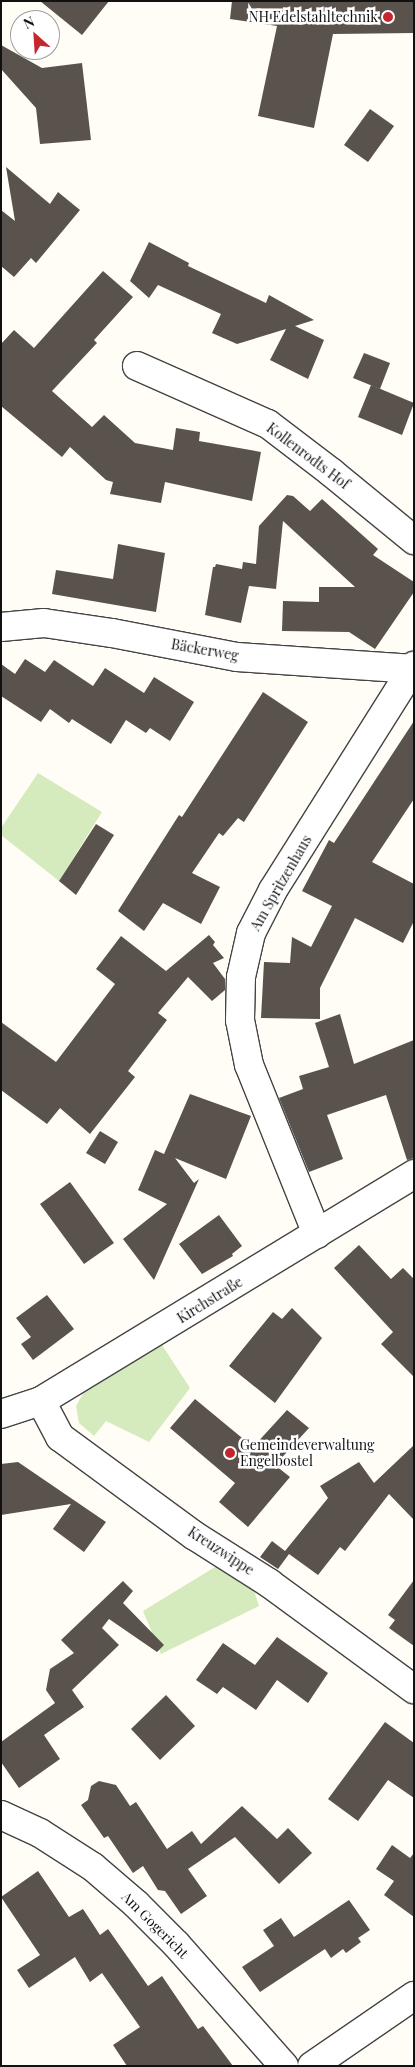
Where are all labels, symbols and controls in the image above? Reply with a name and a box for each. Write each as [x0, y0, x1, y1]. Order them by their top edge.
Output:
place label: NH Edelstahltechnik [249, 9, 378, 25]
north arrow [10, 10, 60, 60]
text: N [20, 11, 37, 33]
marker: NH Edelstahltechnik [382, 11, 394, 23]
street label: Kollenrodts Hof [263, 419, 353, 493]
street label: Bäckerweg [170, 636, 240, 664]
street label: Am Spritzenhaus [247, 832, 315, 934]
street label: Kirchstraße [174, 1273, 246, 1327]
place label: Gemeindeverwaltung Engelbostel [240, 1437, 374, 1470]
marker: Gemeindeverwaltung Engelbostel [224, 1447, 236, 1459]
street label: Kreuzwippe [185, 1523, 257, 1579]
street label: Am Gogericht [118, 1888, 192, 1962]

